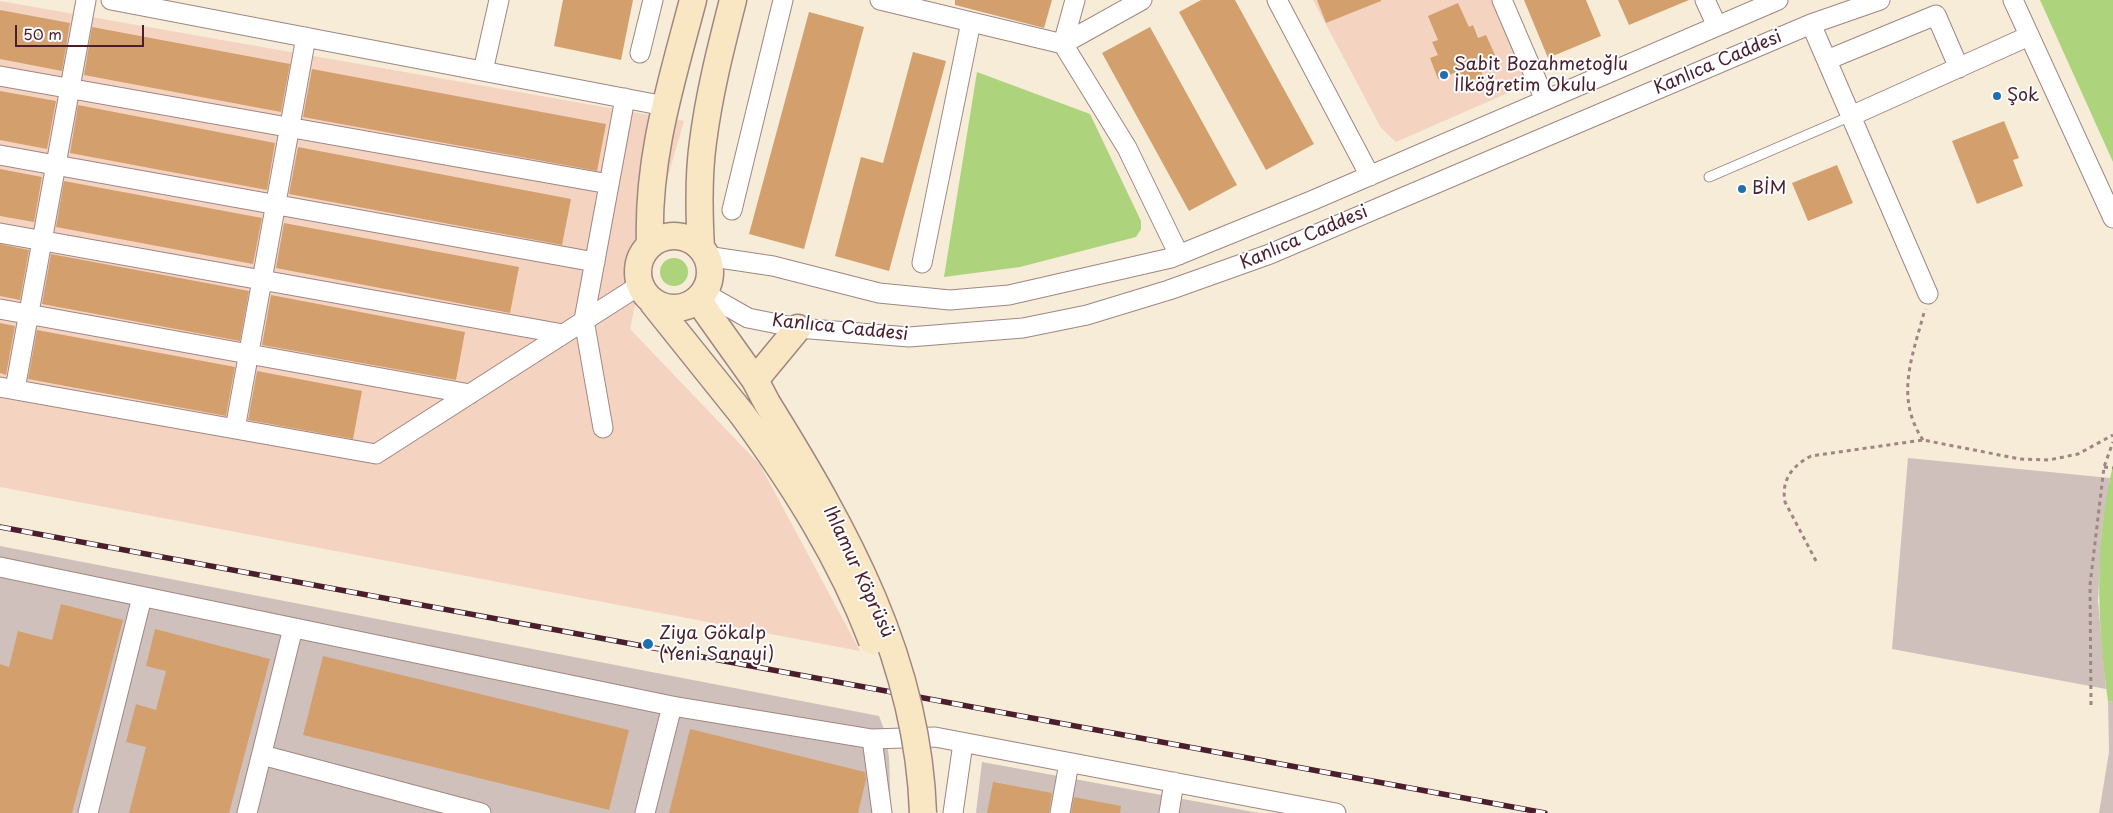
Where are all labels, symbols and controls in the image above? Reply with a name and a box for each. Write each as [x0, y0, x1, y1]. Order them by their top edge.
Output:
scale bar [18, 15, 146, 47]
text: 50 m [23, 22, 62, 45]
street label: Kanlıca Caddesi [1651, 26, 1785, 100]
place label: Sabit Bozahmetoğlu İlköğretim Okulu [1454, 54, 1628, 96]
marker: Sabit Bozahmetoğlu İlköğretim Okulu [1438, 69, 1450, 81]
place label: Şok [2007, 85, 2039, 107]
marker: Şok [1991, 90, 2003, 102]
place label: BİM [1752, 178, 1786, 200]
marker: BİM [1736, 183, 1748, 195]
street label: Kanlıca Caddesi [1237, 201, 1371, 275]
street label: Kanlıca Caddesi [771, 310, 909, 346]
street label: Ihlamur Köprüsü [818, 503, 898, 641]
place label: Ziya Gökalp (Yeni Sanayi) [659, 623, 774, 666]
marker: Ziya Gökalp (Yeni Sanayi) [641, 637, 655, 651]

